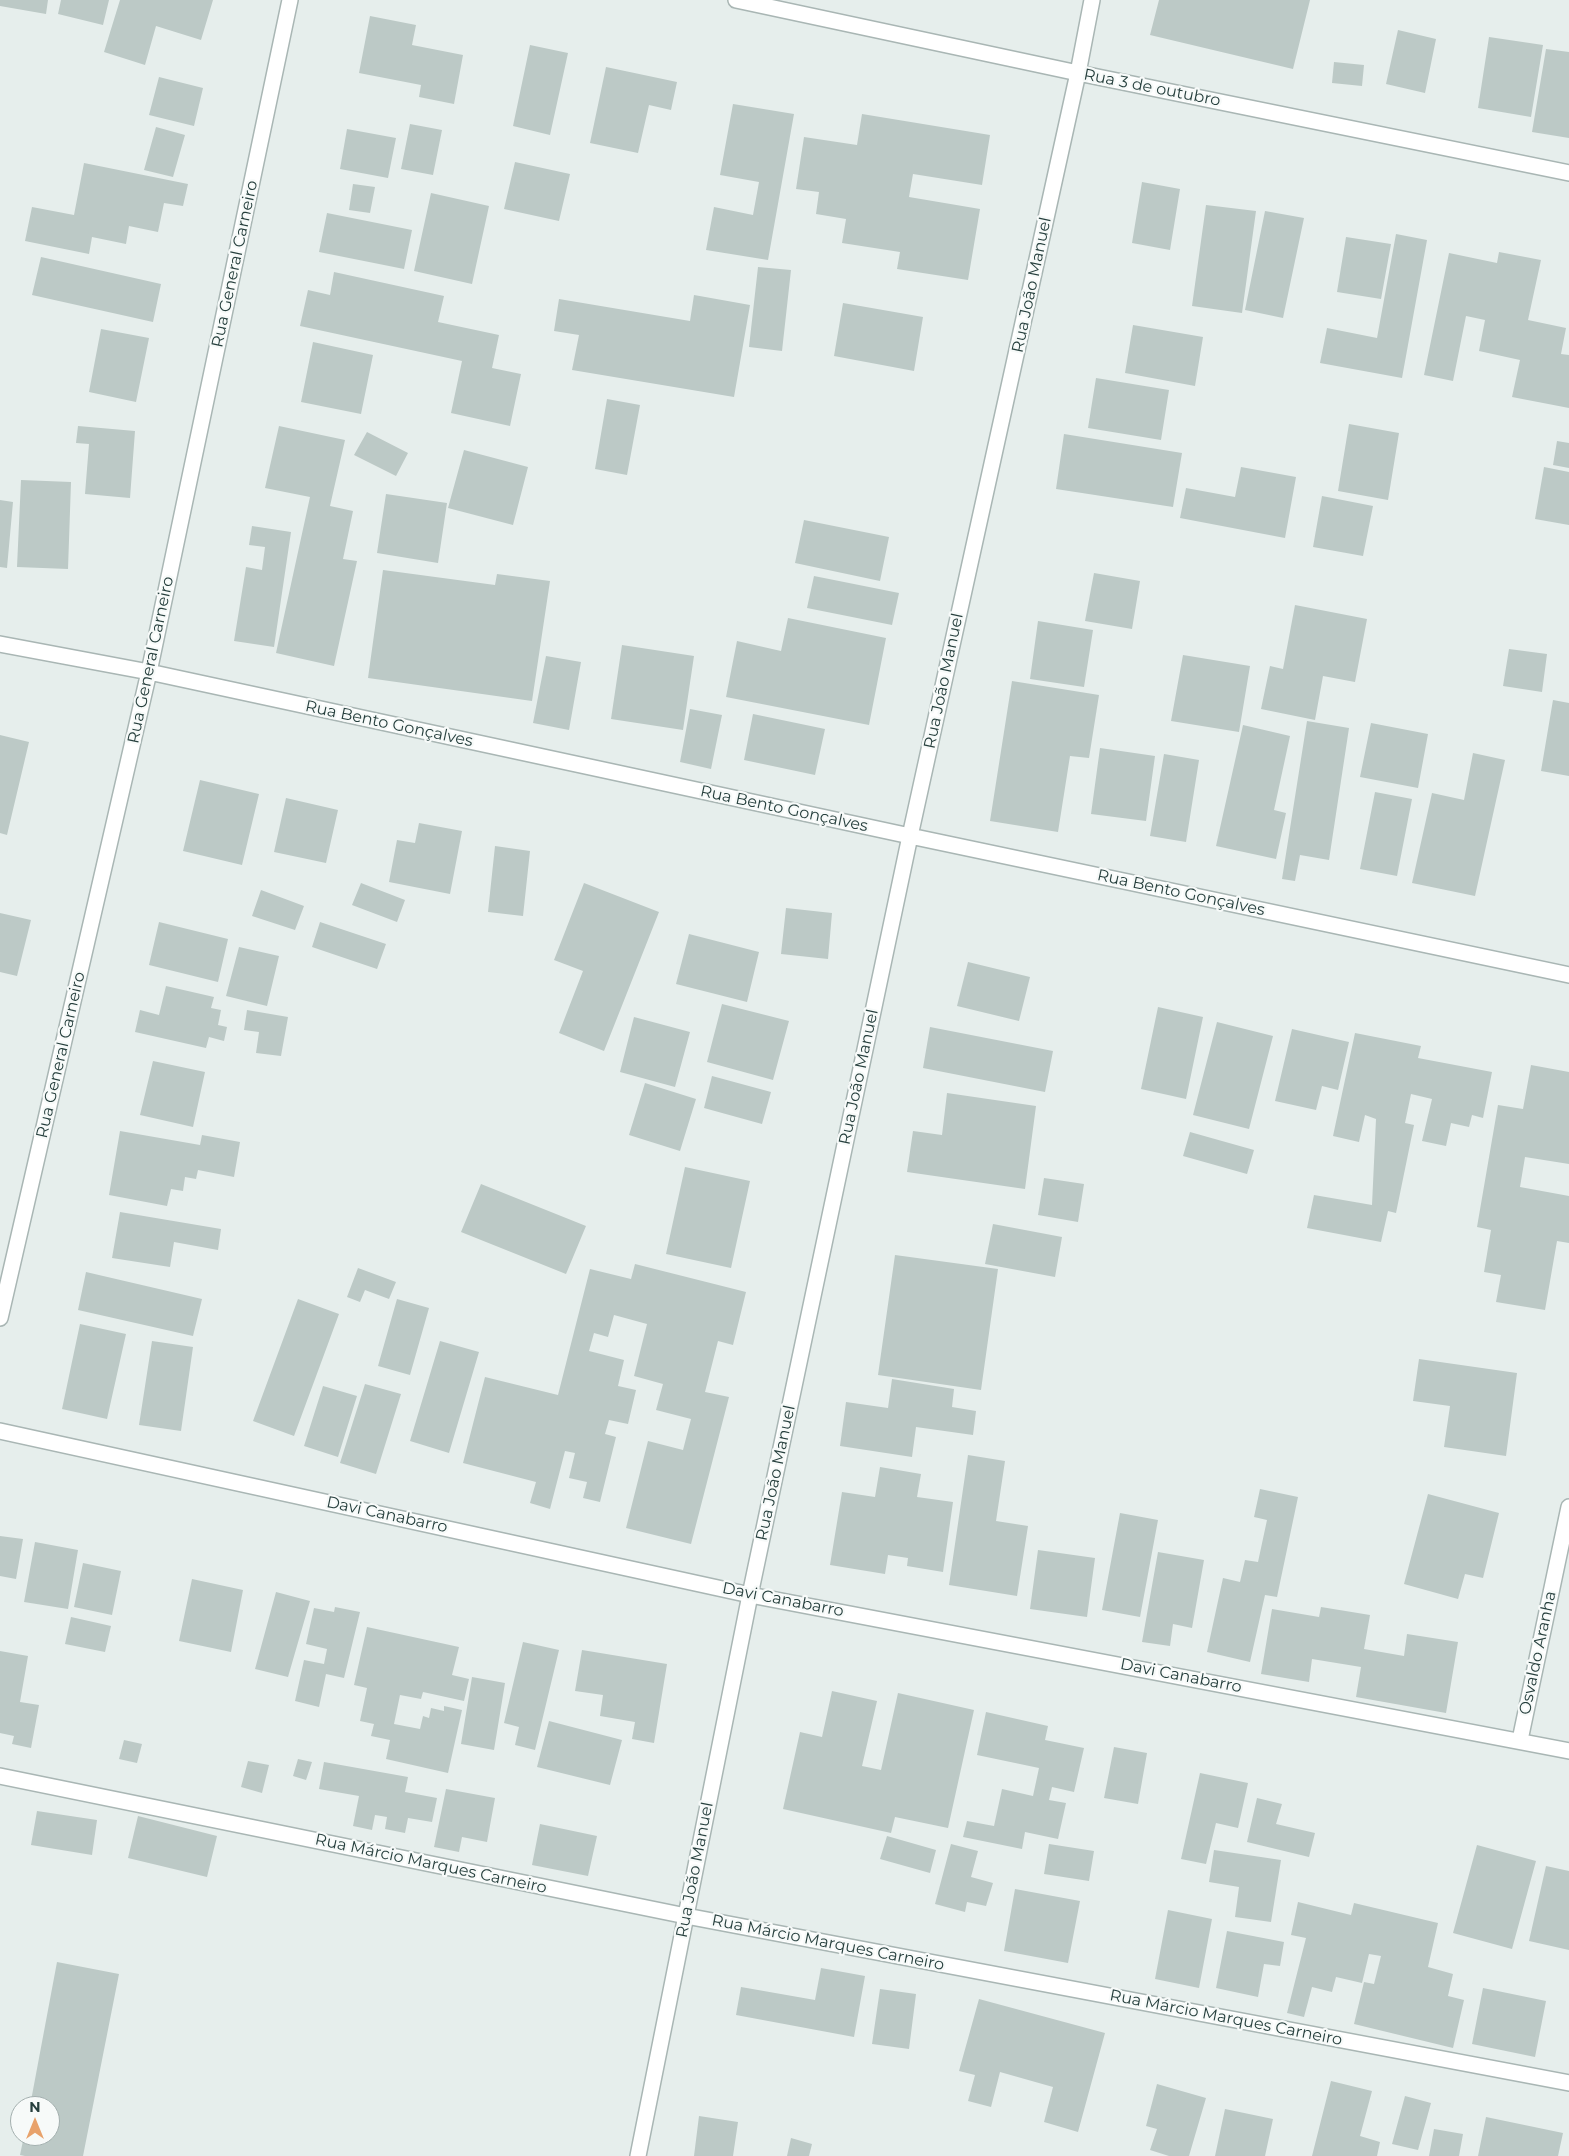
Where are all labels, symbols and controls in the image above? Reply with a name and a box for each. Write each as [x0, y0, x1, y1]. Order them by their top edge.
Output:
street label: Rua 3 de outubro [1082, 65, 1222, 111]
street label: Rua General Carneiro [208, 179, 262, 349]
street label: Rua João Manuel [1008, 216, 1056, 354]
street label: Rua General Carneiro [124, 575, 178, 745]
street label: Rua João Manuel [920, 612, 968, 750]
street label: Rua Bento Gonçalves [303, 697, 475, 751]
street label: Rua Bento Gonçalves [698, 782, 870, 836]
street label: Rua Bento Gonçalves [1095, 866, 1267, 920]
street label: Rua General Carneiro [33, 970, 89, 1140]
street label: Rua João Manuel [835, 1008, 883, 1146]
street label: Rua João Manuel [752, 1404, 800, 1542]
street label: Davi Canabarro [325, 1493, 449, 1537]
street label: Davi Canabarro [721, 1579, 845, 1621]
street label: Osvaldo Aranha [1516, 1589, 1560, 1717]
street label: Davi Canabarro [1119, 1655, 1243, 1697]
street label: Rua João Manuel [672, 1801, 718, 1939]
street label: Rua Márcio Marques Carneiro [313, 1830, 549, 1898]
street label: Rua Márcio Marques Carneiro [710, 1911, 946, 1975]
street label: Rua Márcio Marques Carneiro [1108, 1986, 1344, 2050]
north arrow [10, 2096, 60, 2146]
text: N [29, 2098, 41, 2116]

